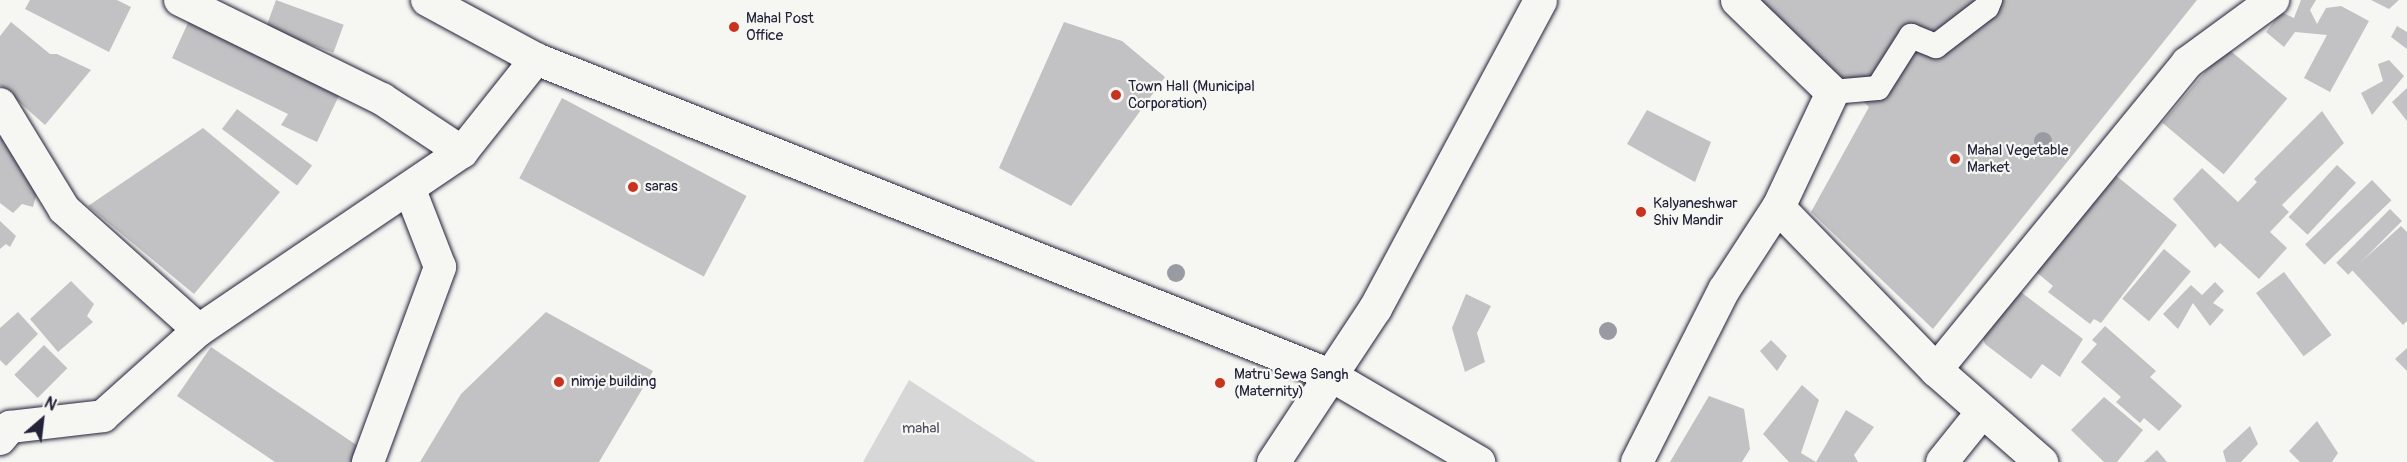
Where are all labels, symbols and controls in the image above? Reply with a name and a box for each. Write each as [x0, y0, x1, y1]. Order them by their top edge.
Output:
place label: Mahal Post Office [746, 9, 814, 44]
marker: Mahal Post Office [727, 20, 741, 34]
place label: Town Hall (Municipal Corporation) [1128, 77, 1255, 112]
marker: Town Hall (Municipal Corporation) [1109, 88, 1123, 102]
place label: Mahal Vegetable Market [1967, 141, 2068, 176]
marker: Mahal Vegetable Market [1948, 152, 1962, 166]
place label: saras [645, 178, 678, 196]
marker: saras [626, 180, 640, 194]
place label: Kalyaneshwar Shiv Mandir [1653, 194, 1738, 229]
marker: Kalyaneshwar Shiv Mandir [1634, 205, 1648, 219]
place label: Matru Sewa Sangh (Maternity) [1234, 365, 1349, 400]
place label: nimje building [571, 373, 656, 391]
marker: Matru Sewa Sangh (Maternity) [1211, 374, 1229, 392]
marker: nimje building [552, 375, 566, 389]
north arrow [12, 390, 72, 450]
text: N [41, 393, 60, 415]
park label: mahal [902, 420, 940, 438]

